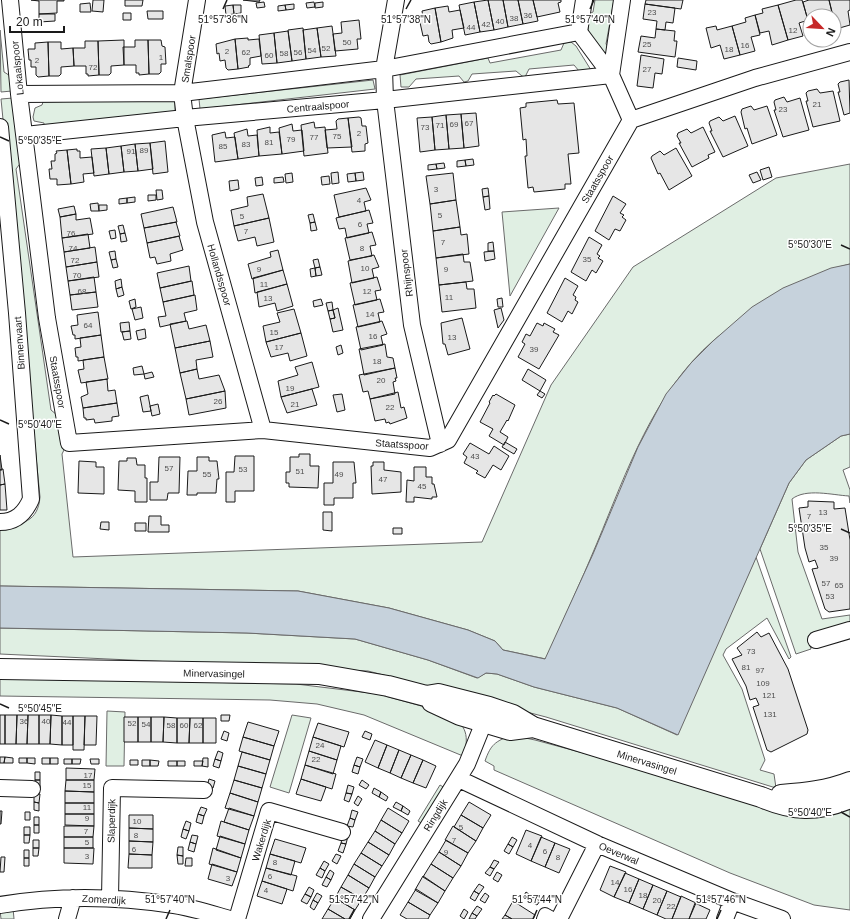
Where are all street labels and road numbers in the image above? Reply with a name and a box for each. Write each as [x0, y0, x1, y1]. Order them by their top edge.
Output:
street label: Smalspoor [179, 34, 198, 84]
street label: Lokaalspoor [9, 40, 26, 96]
street label: Centraalspoor [286, 98, 350, 115]
street label: Staatsspoor [579, 153, 616, 205]
street label: Hollandsspoor [205, 243, 234, 308]
street label: Rhijnspoor [398, 248, 415, 297]
street label: Binnenvaart [12, 316, 27, 370]
street label: Staatsspoor [47, 355, 68, 410]
street label: Staatsspoor [375, 437, 430, 452]
street label: Minervasingel [183, 667, 245, 680]
street label: Minervasingel [616, 748, 678, 777]
street label: Ringdijk [421, 796, 450, 833]
street label: Slaperdijk [106, 798, 117, 843]
street label: Wakerdijk [250, 817, 273, 863]
street label: Oeverwal [597, 840, 640, 867]
street label: Zomerdijk [82, 893, 127, 906]

